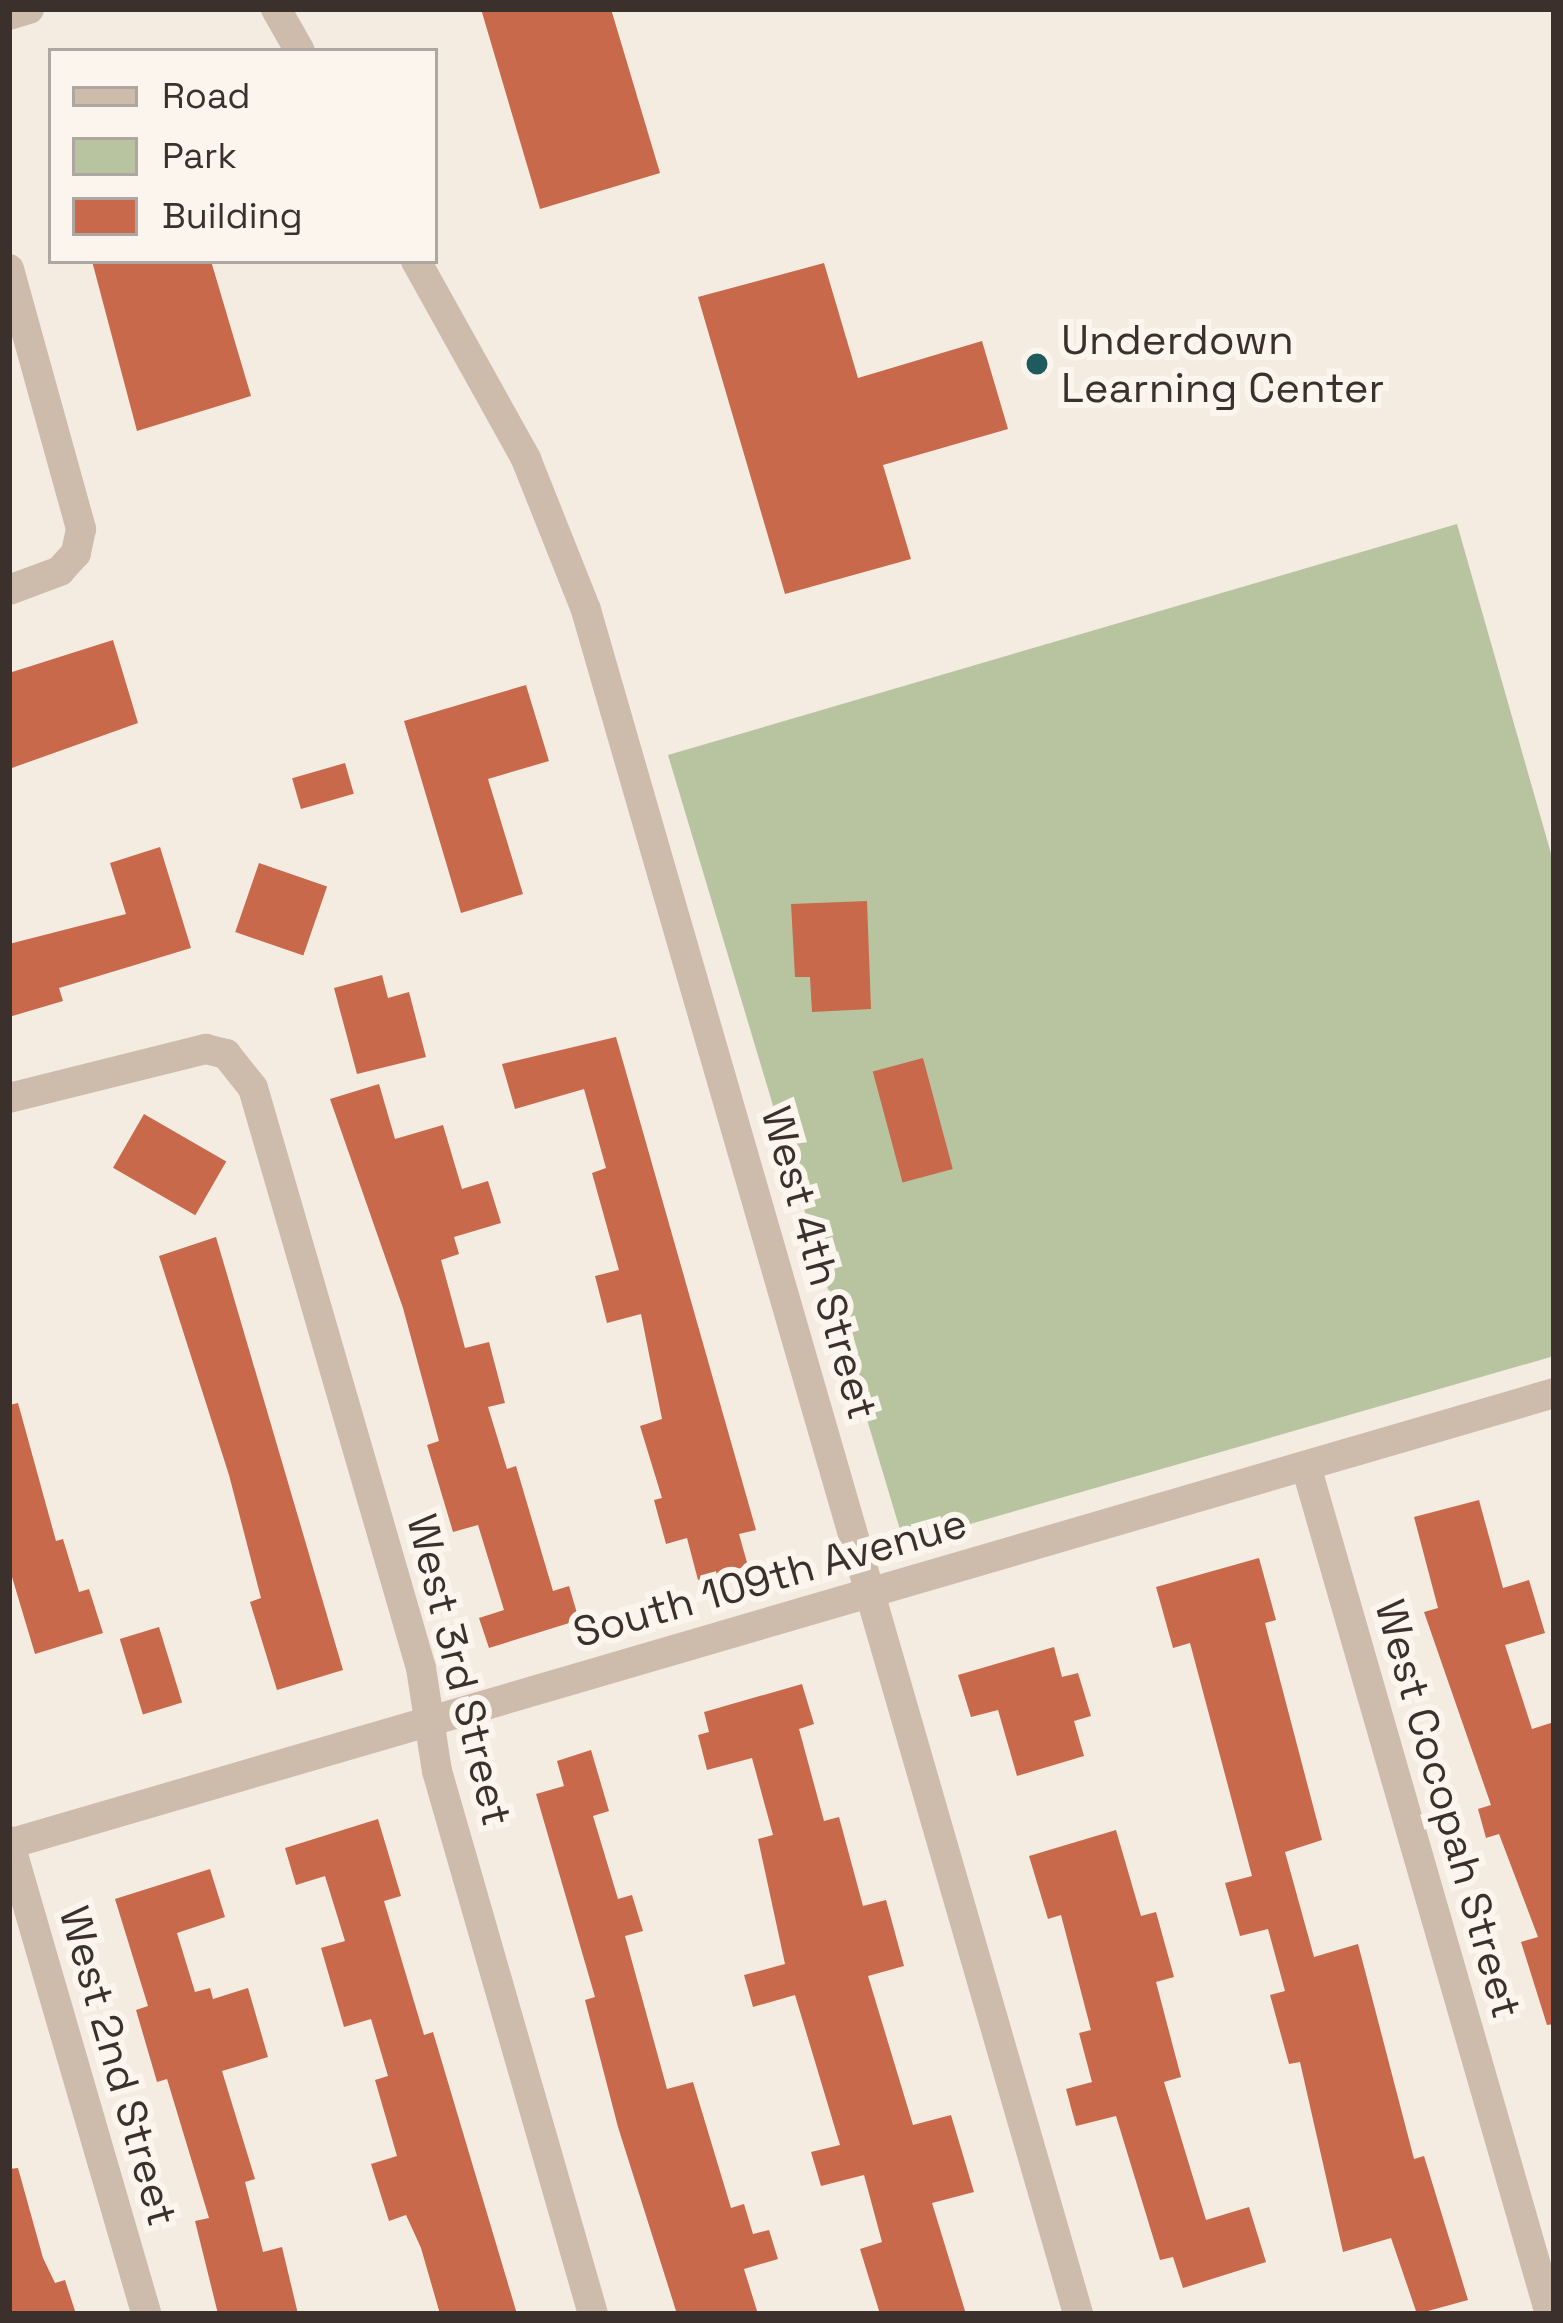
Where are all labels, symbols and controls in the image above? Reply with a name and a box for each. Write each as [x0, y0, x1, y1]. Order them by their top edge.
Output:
legend [48, 48, 438, 264]
text: Road [162, 73, 250, 119]
text: Park [162, 133, 237, 179]
text: Building [162, 193, 303, 239]
place label: Underdown Learning Center [1061, 315, 1384, 413]
marker: Underdown Learning Center [1024, 351, 1050, 377]
street label: West 4th Street [750, 1101, 888, 1425]
street label: South 109th Avenue [567, 1498, 973, 1658]
street label: West 3rd Street [396, 1509, 522, 1831]
street label: West Cocopah Street [1364, 1594, 1532, 2024]
street label: West 2nd Street [48, 1900, 188, 2232]

